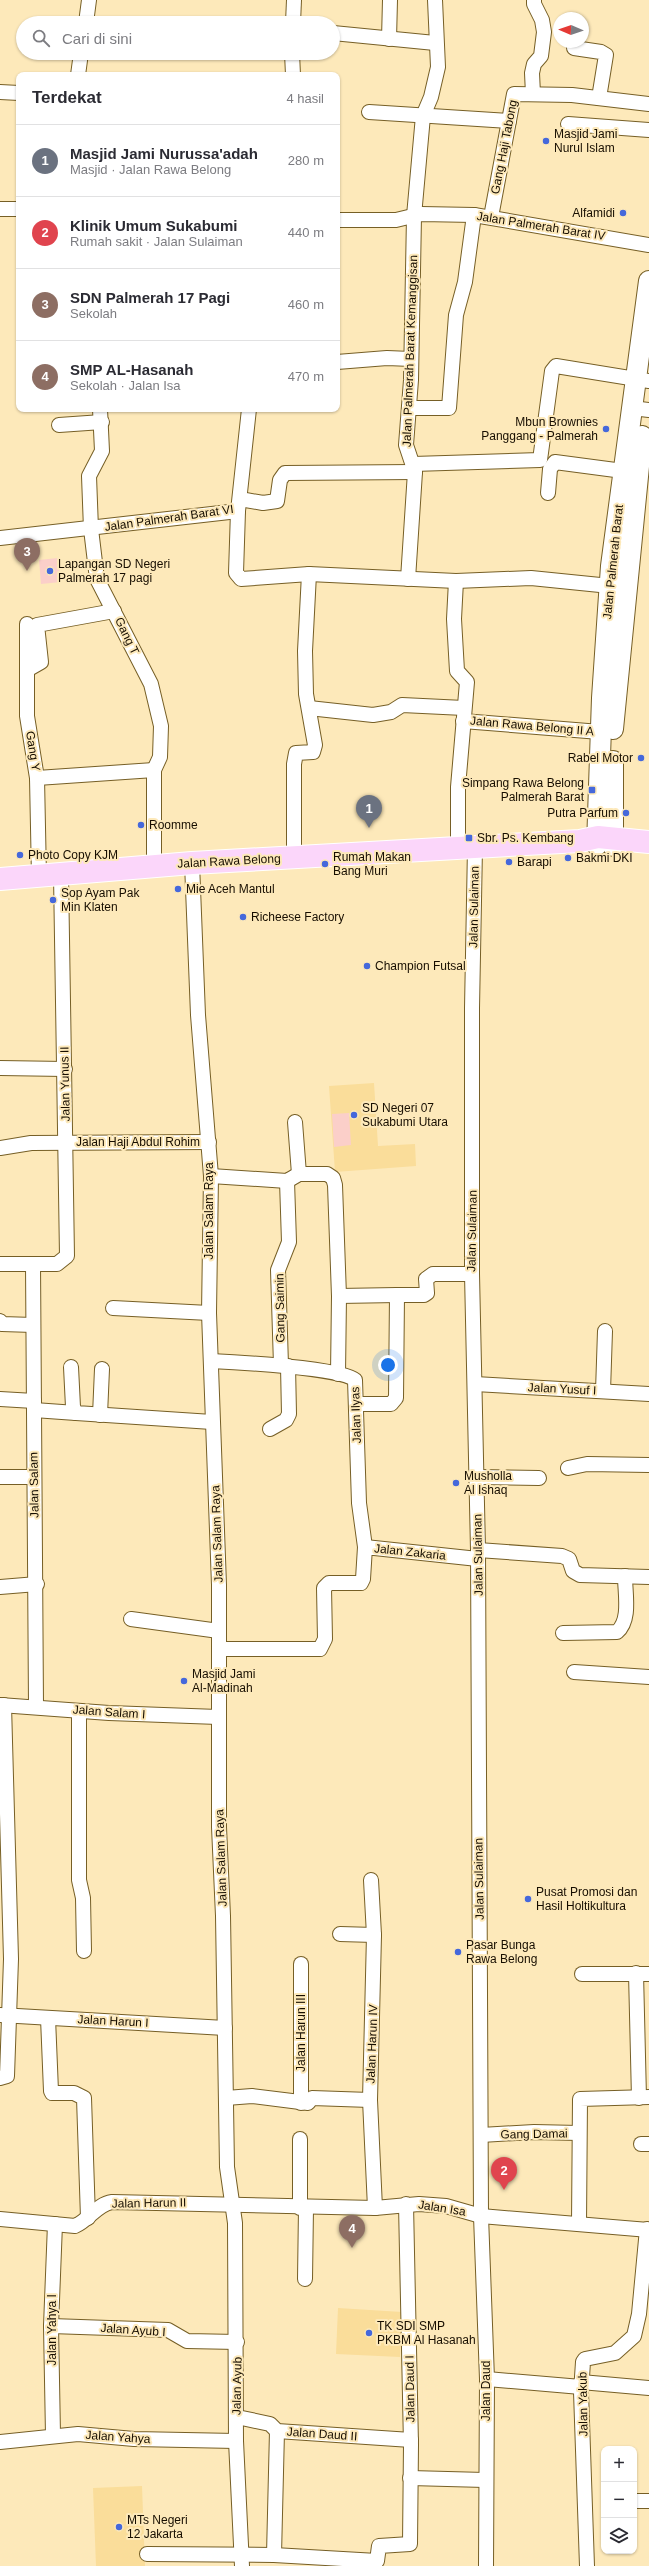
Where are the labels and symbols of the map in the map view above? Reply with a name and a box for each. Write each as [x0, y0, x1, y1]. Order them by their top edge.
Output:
north arrow [553, 12, 589, 48]
street label: Gang Haji Tabong [488, 99, 520, 195]
place label: Masjid Jami Nurul Islam [554, 127, 617, 155]
marker: Masjid Jami Nurul Islam [541, 136, 551, 146]
place label: Alfamidi [572, 206, 615, 220]
marker: Alfamidi [618, 208, 628, 218]
street label: Jalan Palmerah Barat IV [476, 209, 606, 243]
street label: Jalan Palmerah Barat Kemanggisan [400, 255, 420, 447]
place label: Mbun Brownies Panggang - Palmerah [481, 415, 598, 443]
marker: Mbun Brownies Panggang - Palmerah [601, 424, 611, 434]
street label: Jalan Palmerah Barat VI [104, 502, 234, 534]
street label: Jalan Palmerah Barat [600, 503, 626, 620]
pin: 3 [14, 538, 40, 571]
place label: Lapangan SD Negeri Palmerah 17 pagi [58, 557, 170, 585]
marker: Lapangan SD Negeri Palmerah 17 pagi [45, 566, 55, 576]
street label: Gang T [112, 615, 142, 658]
street label: Jalan Rawa Belong II A [470, 714, 594, 738]
street label: Gang Y [23, 730, 43, 772]
place label: Rabel Motor [568, 751, 633, 765]
marker: Rabel Motor [636, 753, 646, 763]
place label: Simpang Rawa Belong Palmerah Barat [462, 776, 585, 804]
marker: Simpang Rawa Belong Palmerah Barat [587, 785, 597, 795]
pin: 1 [356, 795, 382, 828]
place label: Putra Parfum [547, 806, 618, 820]
marker: Putra Parfum [621, 808, 631, 818]
place label: Roomme [149, 818, 198, 832]
marker: Roomme [136, 820, 146, 830]
place label: Sbr. Ps. Kembang [477, 831, 574, 845]
marker: Sbr. Ps. Kembang [464, 833, 474, 843]
place label: Photo Copy KJM [28, 848, 118, 862]
marker: Photo Copy KJM [15, 850, 25, 860]
place label: Rumah Makan Bang Muri [333, 850, 411, 878]
street label: Jalan Rawa Belong [177, 851, 281, 871]
place label: Bakmi DKI [576, 851, 633, 865]
marker: Bakmi DKI [563, 853, 573, 863]
place label: Barapi [517, 855, 552, 869]
marker: Barapi [504, 857, 514, 867]
marker: Rumah Makan Bang Muri [320, 859, 330, 869]
street label: Jalan Sulaiman [466, 866, 482, 948]
place label: Mie Aceh Mantul [186, 882, 275, 896]
marker: Mie Aceh Mantul [173, 884, 183, 894]
place label: Sop Ayam Pak Min Klaten [61, 886, 140, 914]
marker: Sop Ayam Pak Min Klaten [48, 895, 58, 905]
place label: Richeese Factory [251, 910, 344, 924]
marker: Richeese Factory [238, 912, 248, 922]
place label: Champion Futsal [375, 959, 466, 973]
marker: Champion Futsal [362, 961, 372, 971]
street label: Jalan Yunus II [57, 1046, 73, 1122]
place label: SD Negeri 07 Sukabumi Utara [362, 1101, 448, 1129]
marker: SD Negeri 07 Sukabumi Utara [349, 1110, 359, 1120]
street label: Jalan Haji Abdul Rohim [76, 1135, 200, 1149]
street label: Jalan Salam Raya [202, 1162, 216, 1260]
street label: Jalan Sulaiman [464, 1190, 480, 1272]
street label: Gang Saimin [272, 1273, 288, 1343]
your location [378, 1355, 398, 1375]
street label: Jalan Yusuf I [527, 1380, 597, 1398]
street label: Jalan Ilyas [348, 1386, 364, 1444]
street label: Jalan Salam [26, 1452, 42, 1518]
place label: Musholla Al Ishaq [464, 1469, 512, 1497]
marker: Musholla Al Ishaq [451, 1478, 461, 1488]
street label: Jalan Salam Raya [208, 1485, 226, 1583]
street label: Jalan Sulaiman [470, 1514, 486, 1596]
street label: Jalan Zakaria [373, 1541, 447, 1563]
place label: Masjid Jami Al-Madinah [192, 1667, 255, 1695]
marker: Masjid Jami Al-Madinah [179, 1676, 189, 1686]
street label: Jalan Salam I [72, 1702, 146, 1722]
street label: Jalan Salam Raya [212, 1809, 230, 1907]
street label: Jalan Sulaiman [471, 1838, 487, 1920]
place label: Pusat Promosi dan Hasil Holtikultura [536, 1885, 637, 1913]
marker: Pusat Promosi dan Hasil Holtikultura [523, 1894, 533, 1904]
place label: Pasar Bunga Rawa Belong [466, 1938, 537, 1966]
marker: Pasar Bunga Rawa Belong [453, 1947, 463, 1957]
street label: Jalan Harun III [294, 1994, 308, 2072]
street label: Jalan Harun IV [364, 2004, 380, 2084]
street label: Jalan Harun I [77, 2012, 149, 2030]
street label: Gang Damai [500, 2126, 568, 2142]
pin: 2 [491, 2157, 517, 2190]
street label: Jalan Harun II [112, 2195, 186, 2211]
street label: Jalan Isa [417, 2197, 467, 2219]
pin: 4 [339, 2215, 365, 2248]
street label: Jalan Yahya I [45, 2294, 59, 2366]
place label: TK SDI SMP PKBM Al Hasanah [377, 2319, 476, 2347]
street label: Jalan Ayub I [100, 2321, 166, 2339]
marker: TK SDI SMP PKBM Al Hasanah [364, 2328, 374, 2338]
street label: Jalan Daud I [402, 2355, 418, 2423]
street label: Jalan Ayub [229, 2356, 245, 2415]
street label: Jalan Daud [479, 2361, 493, 2421]
street label: Jalan Yakub [575, 2371, 591, 2437]
street label: Jalan Daud II [286, 2425, 358, 2443]
street label: Jalan Yahya [85, 2428, 151, 2446]
place label: MTs Negeri 12 Jakarta [127, 2513, 188, 2541]
marker: MTs Negeri 12 Jakarta [114, 2522, 124, 2532]

